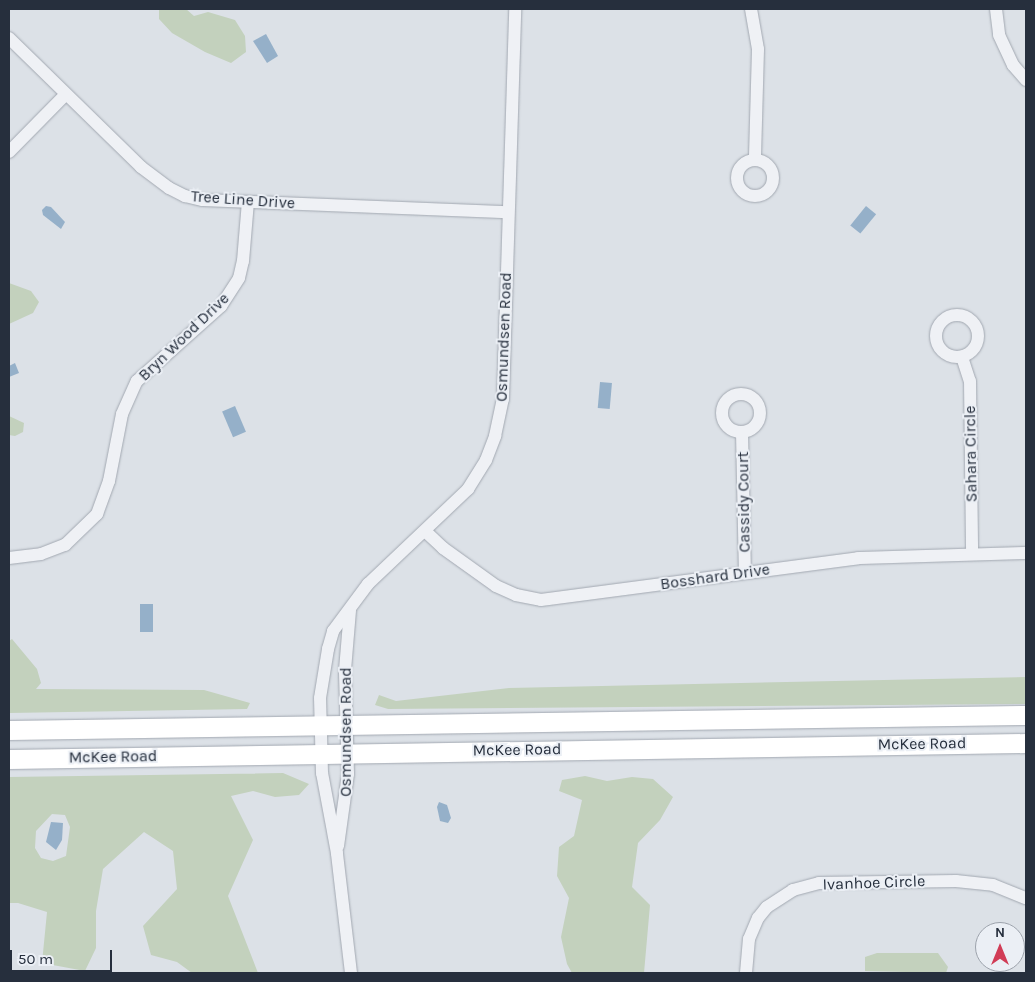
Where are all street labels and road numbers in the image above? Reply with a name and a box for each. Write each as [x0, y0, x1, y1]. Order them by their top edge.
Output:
street label: Tree Line Drive [190, 187, 296, 213]
street label: Osmundsen Road [492, 272, 516, 402]
street label: Bryn Wood Drive [135, 289, 233, 385]
street label: Sahara Circle [961, 406, 981, 502]
street label: Cassidy Court [734, 451, 754, 553]
street label: Bosshard Drive [659, 560, 771, 594]
street label: Osmundsen Road [336, 667, 356, 797]
street label: McKee Road [878, 734, 966, 754]
street label: McKee Road [473, 740, 561, 760]
street label: McKee Road [69, 747, 157, 767]
street label: Ivanhoe Circle [822, 872, 926, 894]

